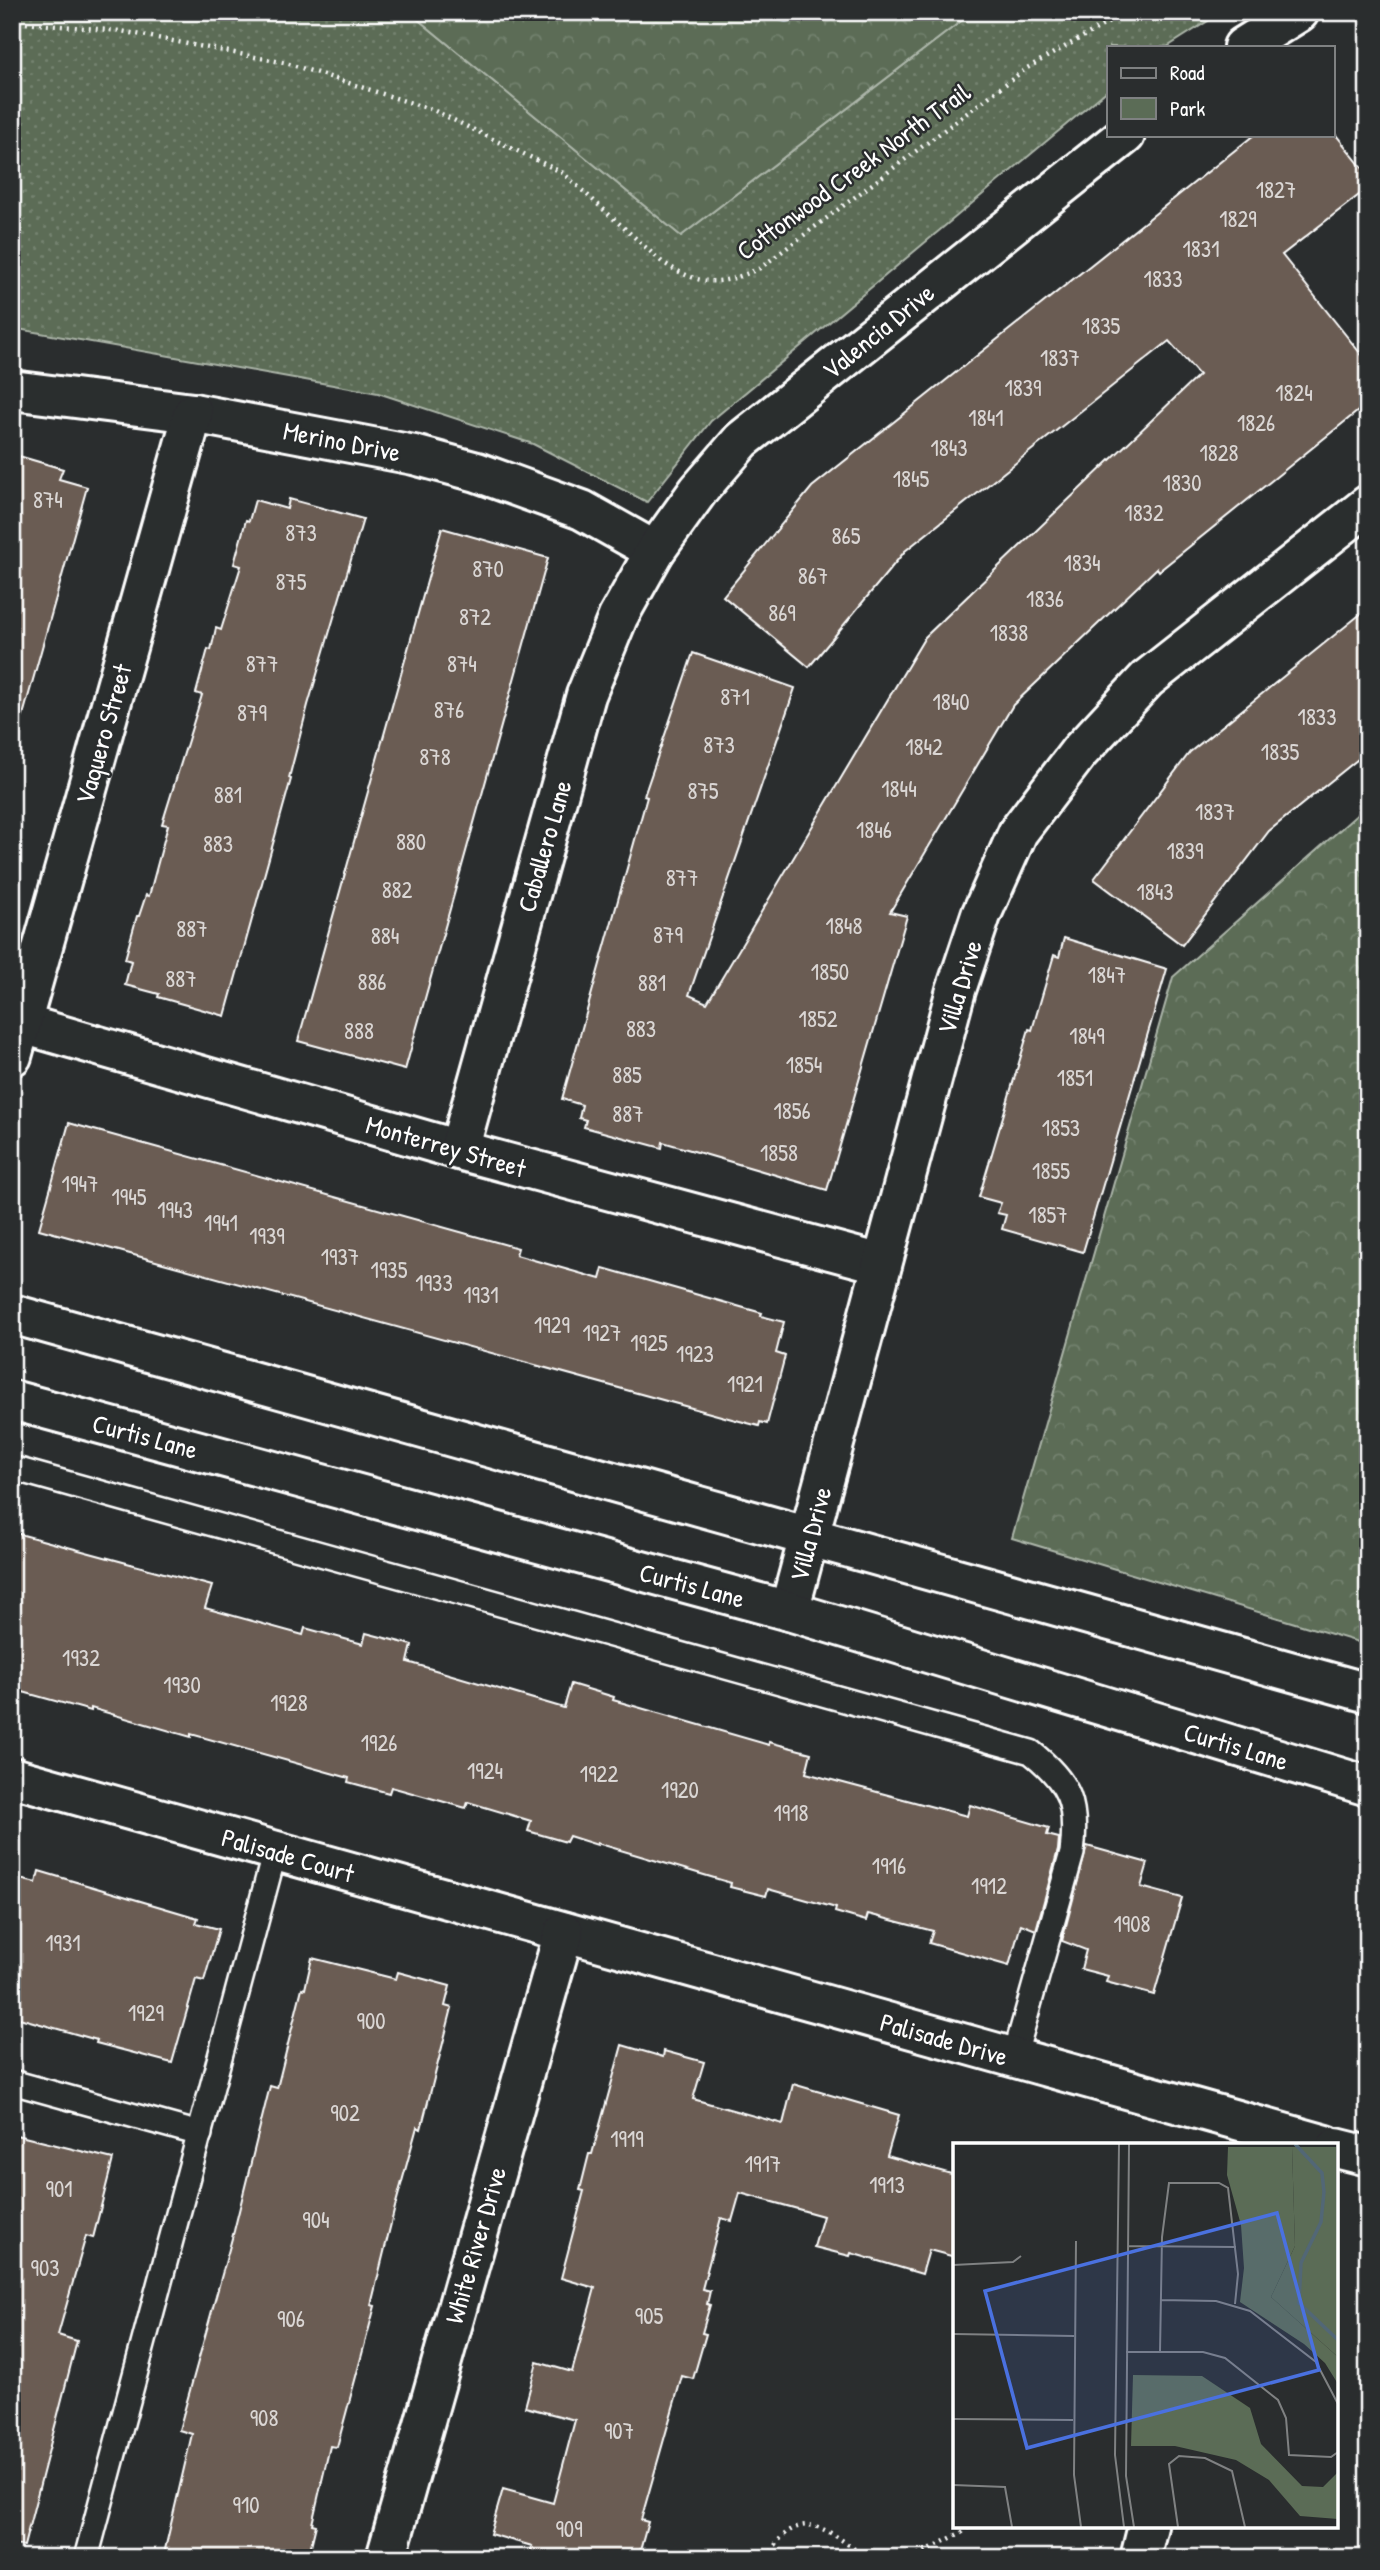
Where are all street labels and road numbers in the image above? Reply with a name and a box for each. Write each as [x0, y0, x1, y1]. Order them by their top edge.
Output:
street label: Cottonwood Creek North Trail [729, 74, 977, 268]
street label: Valencia Drive [815, 275, 941, 387]
street label: Merino Drive [280, 412, 404, 470]
street label: Vaquero Street [66, 659, 140, 808]
street label: Caballero Lane [509, 776, 579, 916]
street label: Villa Drive [928, 936, 990, 1038]
street label: Monterrey Street [362, 1106, 531, 1186]
street label: Curtis Lane [89, 1405, 201, 1467]
street label: Villa Drive [781, 1483, 839, 1585]
street label: Curtis Lane [636, 1554, 748, 1616]
street label: Curtis Lane [1180, 1714, 1292, 1778]
street label: Palisade Court [218, 1819, 359, 1891]
street label: Palisade Drive [876, 2004, 1012, 2074]
street label: White River Drive [436, 2163, 514, 2327]

